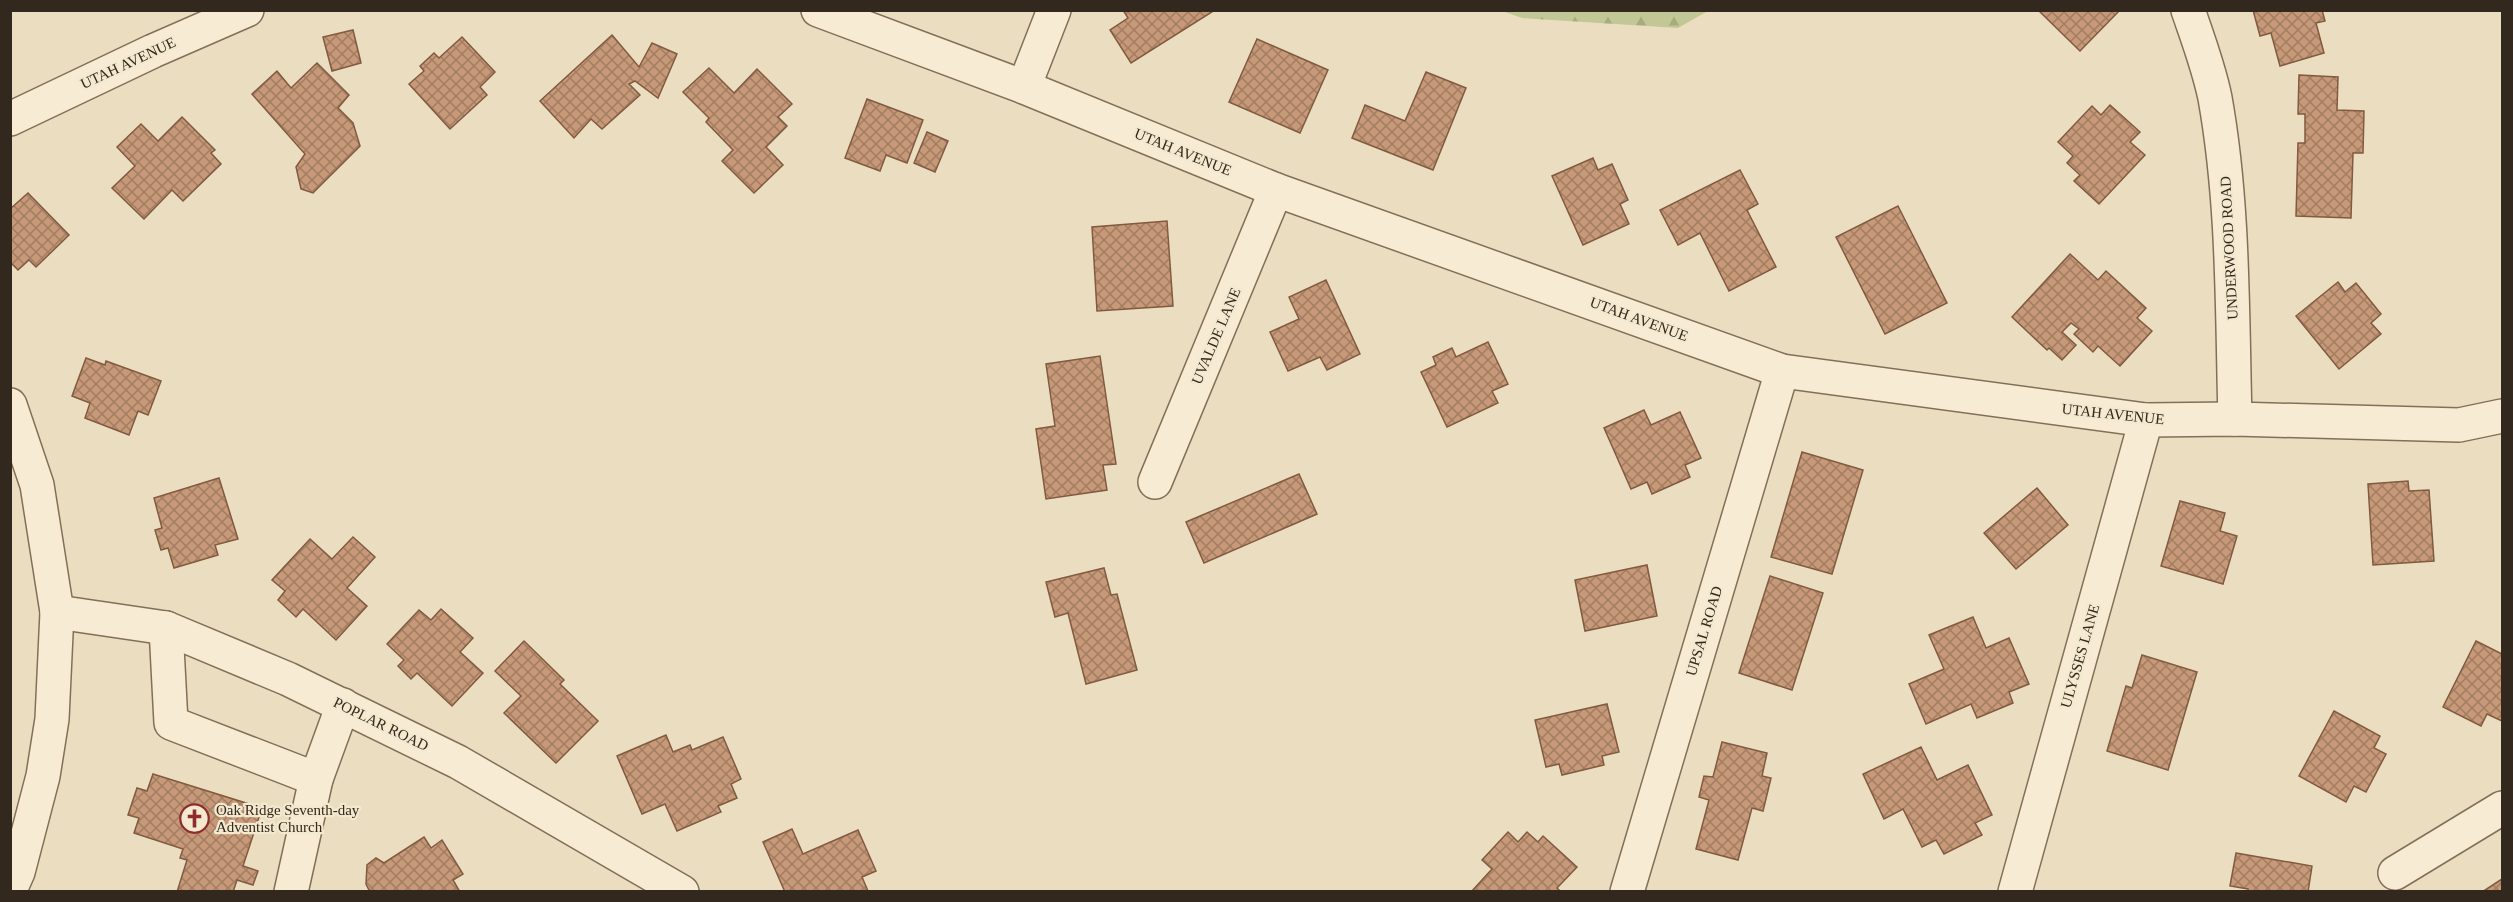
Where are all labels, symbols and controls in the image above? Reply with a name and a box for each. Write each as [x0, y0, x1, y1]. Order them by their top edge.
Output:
street label: UTAH AVENUE [78, 34, 178, 92]
street label: UTAH AVENUE [1132, 125, 1234, 179]
street label: UNDERWOOD ROAD [2217, 176, 2241, 320]
street label: UVALDE LANE [1188, 285, 1244, 387]
street label: UTAH AVENUE [1588, 294, 1690, 344]
street label: UTAH AVENUE [2061, 401, 2165, 427]
street label: UPSAL ROAD [1683, 584, 1725, 678]
street label: ULYSSES LANE [2058, 602, 2102, 710]
street label: POPLAR ROAD [331, 694, 431, 754]
place label: Oak Ridge Seventh-day Adventist Church [216, 802, 360, 835]
church icon: Oak Ridge Seventh-day Adventist Church [179, 803, 211, 835]

